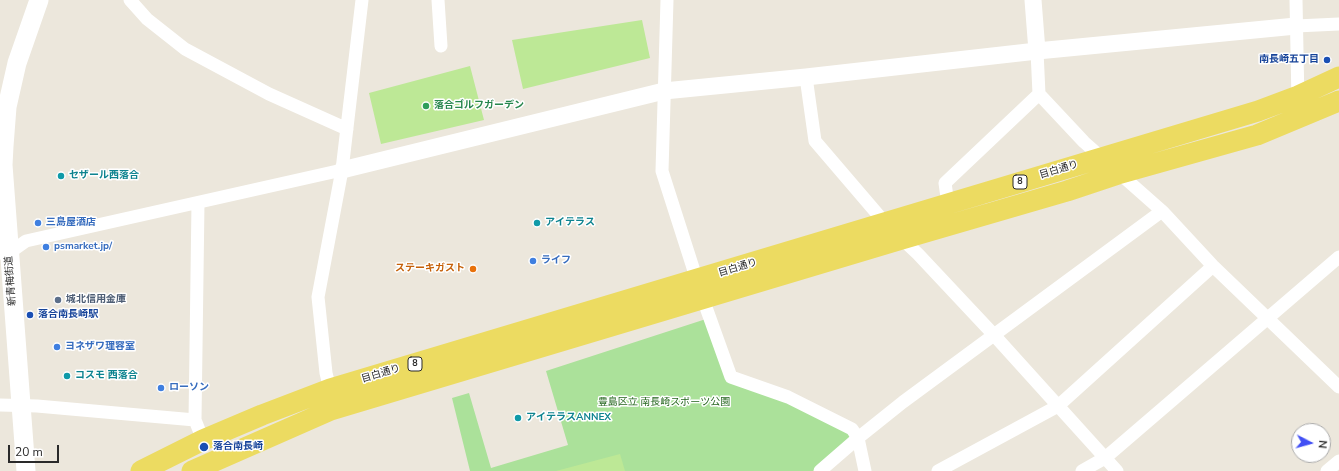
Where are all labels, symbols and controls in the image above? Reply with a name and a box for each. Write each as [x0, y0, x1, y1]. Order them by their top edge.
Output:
place label: 南長崎五丁目 [1259, 54, 1319, 66]
marker: 南長崎五丁目 [1322, 55, 1332, 65]
place label: 落合ゴルフガーデン [434, 100, 524, 112]
marker: 落合ゴルフガーデン [421, 101, 431, 111]
street label: 目白通り [1038, 158, 1080, 182]
place label: セザール西落合 [69, 170, 139, 182]
marker: セザール西落合 [56, 171, 66, 181]
road number: 8 [1013, 175, 1027, 189]
place label: 三島屋酒店 [46, 217, 96, 229]
place label: アイテラス [545, 217, 595, 229]
marker: 三島屋酒店 [33, 218, 43, 228]
marker: アイテラス [532, 218, 542, 228]
place label: psmarket.jp/ [54, 241, 112, 253]
marker: psmarket.jp/ [41, 242, 51, 252]
place label: ライフ [541, 255, 571, 267]
street label: 新青梅街道 [3, 256, 19, 306]
marker: ライフ [528, 256, 538, 266]
street label: 目白通り [717, 256, 759, 280]
place label: ステーキガスト [395, 263, 465, 275]
marker: ステーキガスト [468, 264, 478, 274]
place label: 城北信用金庫 [66, 294, 126, 306]
marker: 城北信用金庫 [53, 295, 63, 305]
place label: 落合南長崎駅 [38, 309, 98, 321]
marker: 落合南長崎駅 [25, 310, 35, 320]
place label: ヨネザワ理容室 [65, 341, 135, 353]
marker: ヨネザワ理容室 [52, 342, 62, 352]
road number: 8 [408, 357, 422, 371]
street label: 目白通り [360, 362, 402, 386]
place label: コスモ 西落合 [75, 370, 138, 382]
marker: コスモ 西落合 [62, 371, 72, 381]
place label: ローソン [169, 382, 209, 394]
marker: ローソン [156, 383, 166, 393]
park label: 豊島区立 南長崎スポーツ公園 [598, 397, 730, 409]
place label: アイテラスANNEX [526, 412, 611, 424]
marker: アイテラスANNEX [513, 413, 523, 423]
north arrow [1291, 423, 1331, 463]
scale bar [10, 437, 61, 463]
text: N [1315, 439, 1330, 449]
marker: 落合南長崎 [198, 441, 210, 453]
place label: 落合南長崎 [213, 441, 263, 453]
text: 20 m [15, 444, 43, 460]

